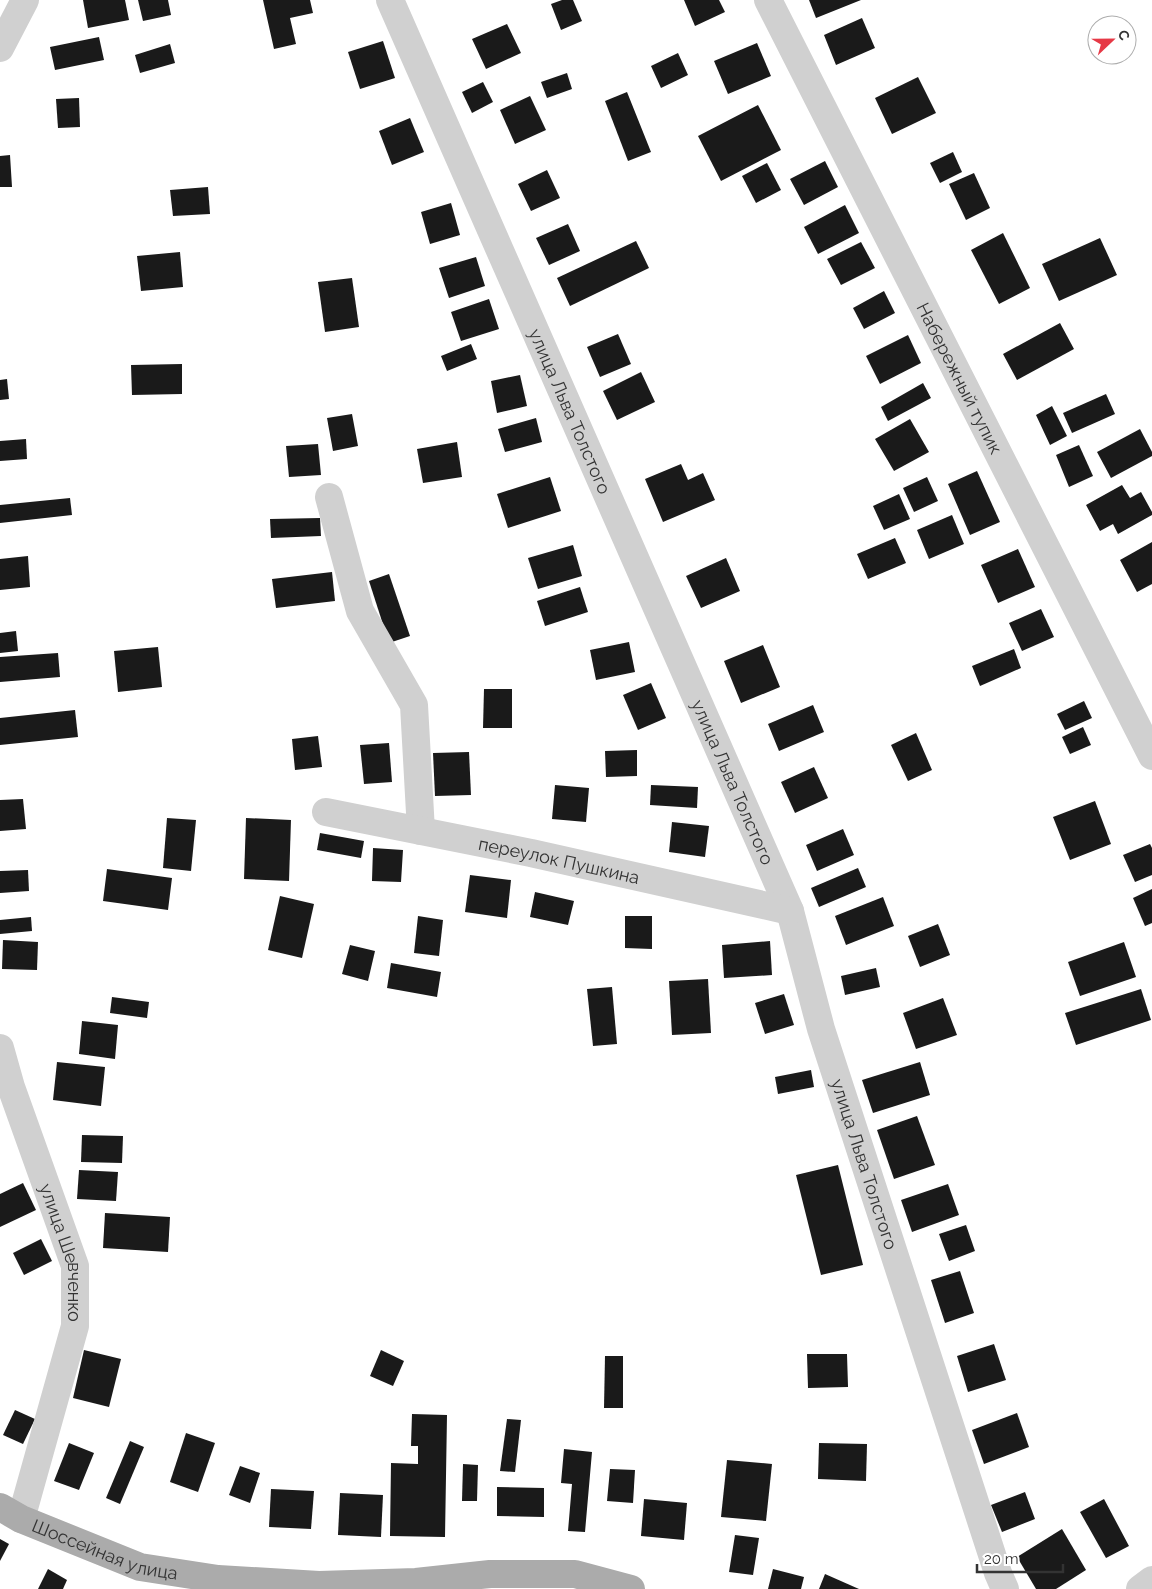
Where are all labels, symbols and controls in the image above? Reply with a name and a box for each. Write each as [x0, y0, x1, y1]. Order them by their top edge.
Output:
north arrow [1087, 15, 1137, 65]
text: С [1115, 28, 1133, 43]
street label: Набережный тупик [913, 299, 1007, 457]
street label: улица Льва Толстого [525, 325, 616, 497]
street label: улица Льва Толстого [688, 696, 779, 868]
street label: переулок Пушкина [477, 832, 642, 888]
street label: улица Льва Толстого [827, 1076, 903, 1252]
street label: улица Шевченко [36, 1180, 86, 1322]
street label: Шоссейная улица [29, 1514, 179, 1583]
scale bar [977, 1542, 1063, 1574]
text: 20 m [984, 1550, 1019, 1568]

